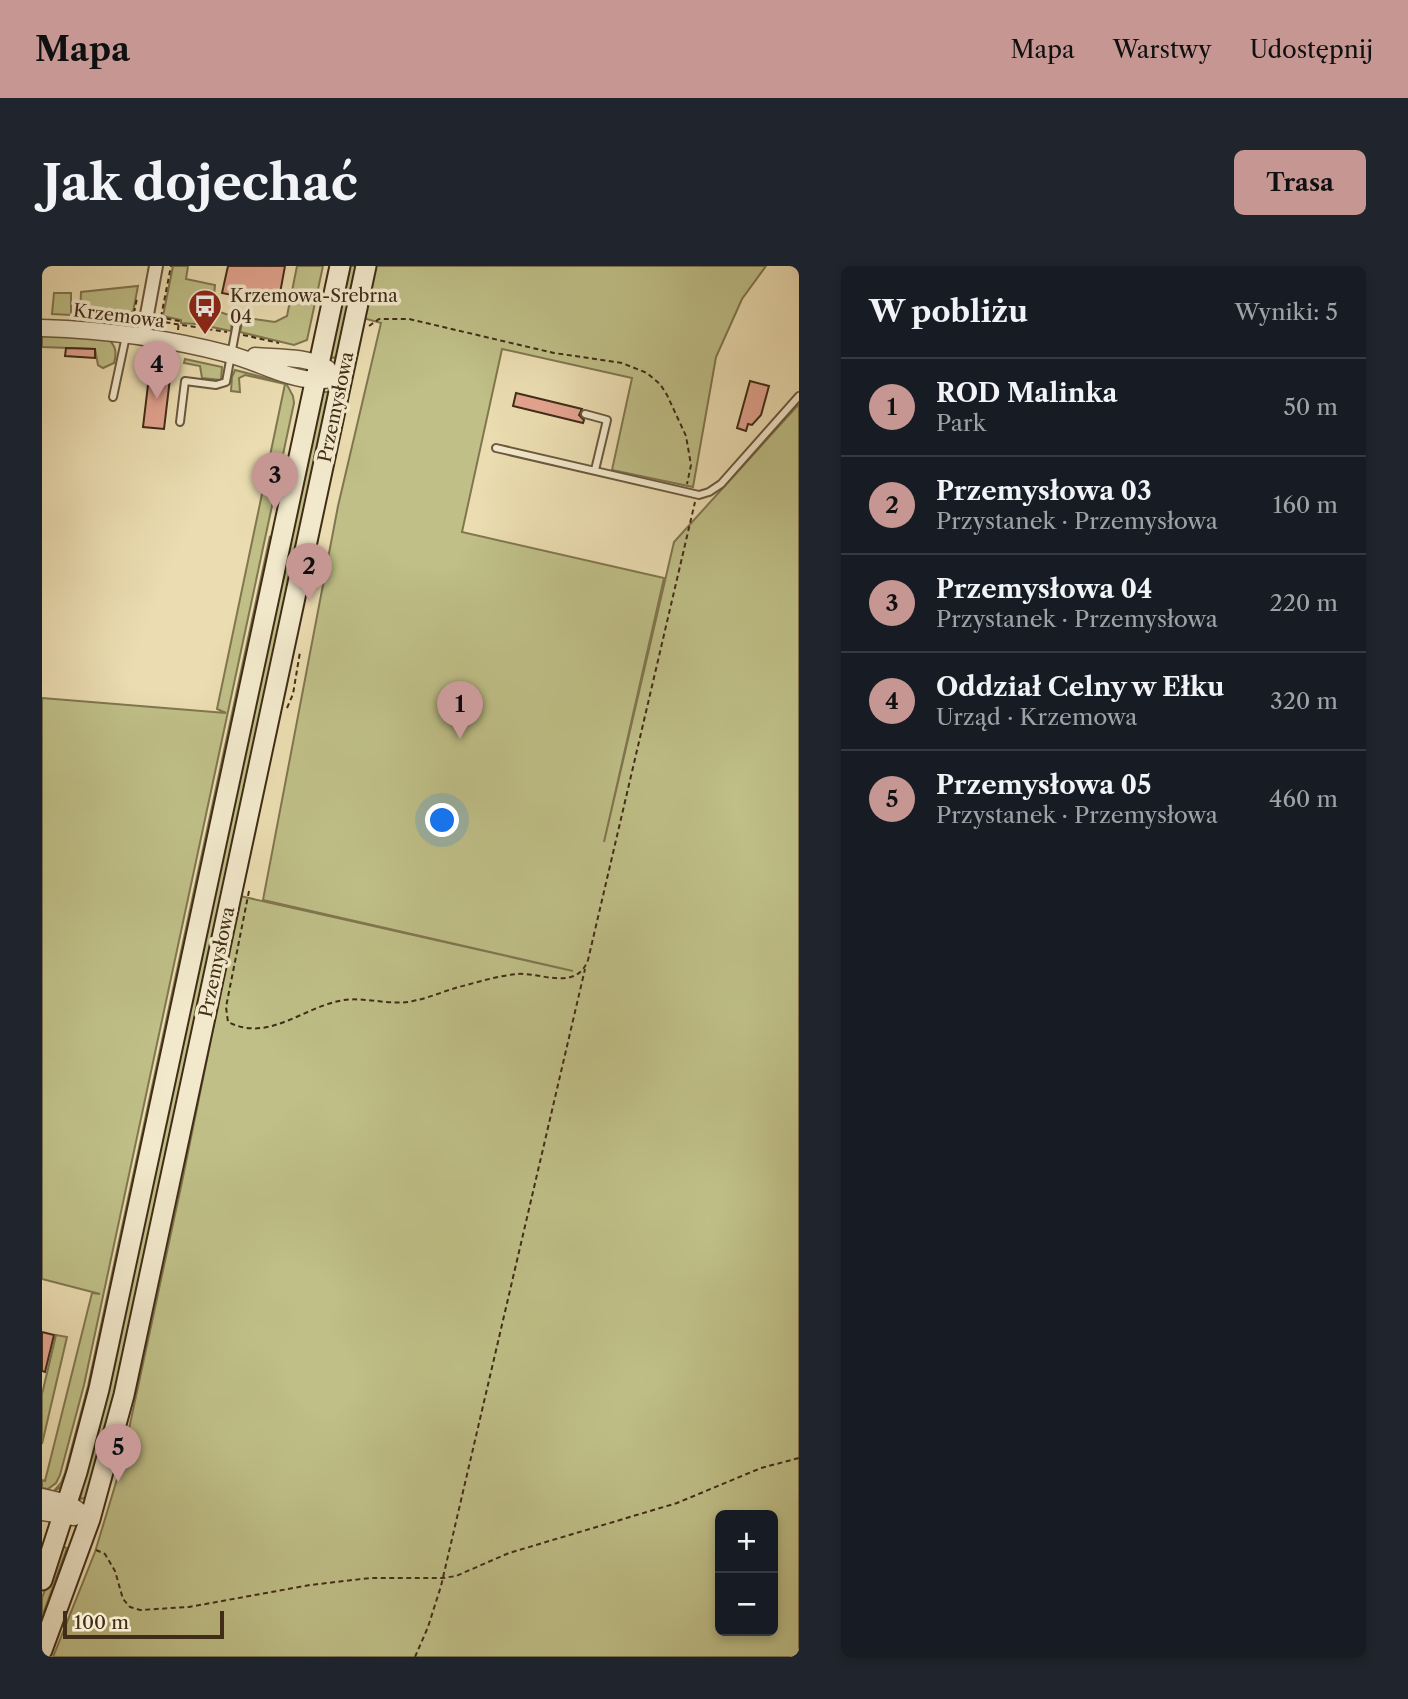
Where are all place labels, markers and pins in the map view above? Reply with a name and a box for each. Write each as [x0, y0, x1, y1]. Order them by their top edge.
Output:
place label: Krzemowa-Srebrna 04 [230, 285, 398, 328]
bus stop icon: Krzemowa-Srebrna 04 [186, 287, 224, 336]
pin: 4 [134, 341, 180, 399]
pin: 3 [252, 452, 298, 510]
pin: 2 [286, 543, 332, 601]
pin: 1 [437, 681, 483, 739]
pin: 5 [95, 1424, 141, 1482]

